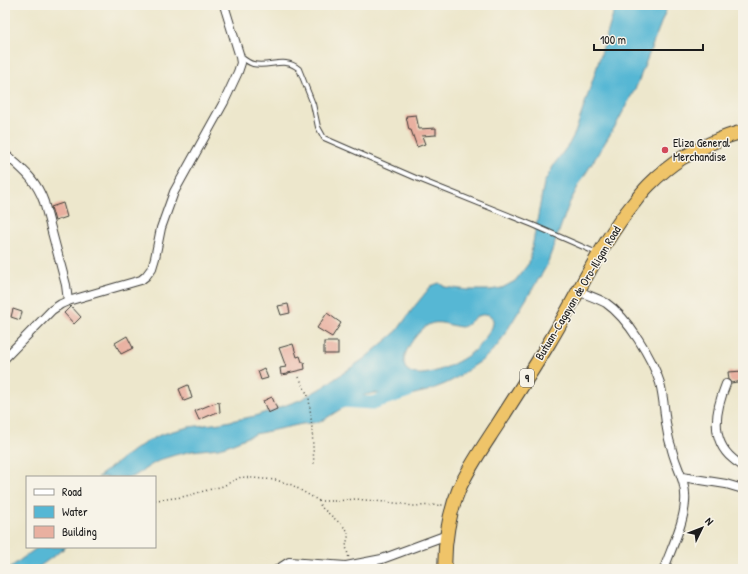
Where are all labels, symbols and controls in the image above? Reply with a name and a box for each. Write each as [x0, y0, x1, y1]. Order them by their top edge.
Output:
scale bar [594, 26, 703, 52]
text: 100 m [600, 31, 626, 48]
place label: Eliza General Merchandise [673, 134, 731, 165]
marker: Eliza General Merchandise [660, 145, 670, 155]
street label: Butuan-Cagayan de Oro-Iligan Road [531, 222, 625, 363]
road number: 9 [520, 369, 534, 387]
legend [26, 476, 156, 548]
text: Road [62, 483, 82, 500]
text: Water [62, 503, 88, 520]
north arrow [682, 508, 722, 548]
text: N [702, 514, 717, 528]
text: Building [62, 523, 97, 540]

